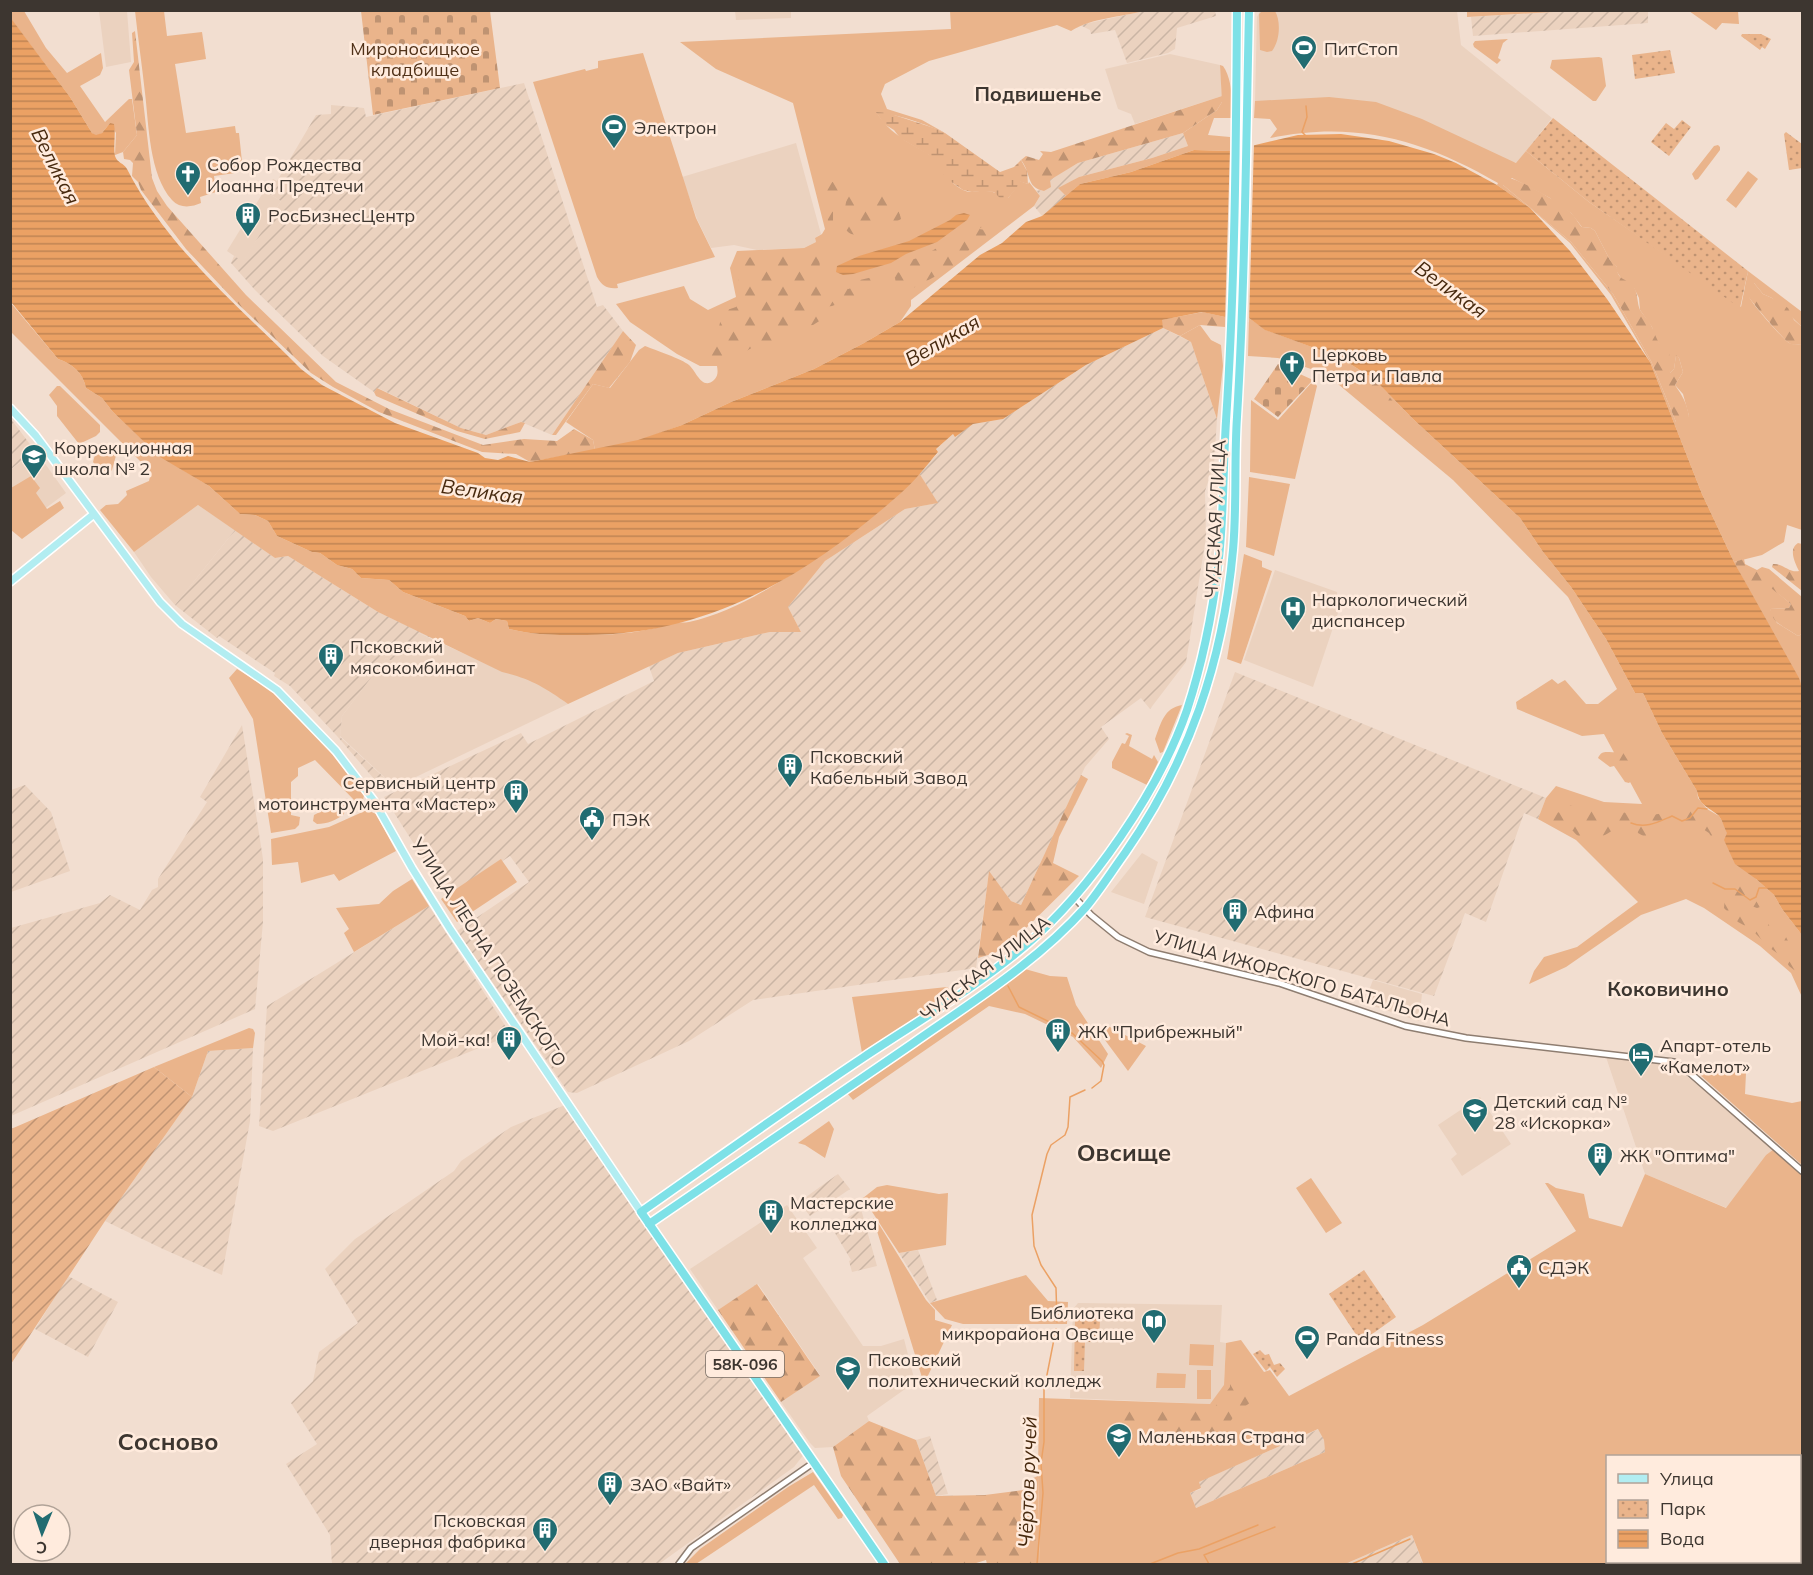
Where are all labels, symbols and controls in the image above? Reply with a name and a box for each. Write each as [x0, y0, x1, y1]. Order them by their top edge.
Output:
sports icon: ПитСтоп [1289, 33, 1319, 71]
park label: Мироносицкое кладбище [350, 37, 480, 81]
place label: ПитСтоп [1324, 37, 1398, 60]
district label: Подвишенье [974, 81, 1102, 106]
sports icon: Электрон [599, 112, 629, 150]
place label: Электрон [634, 116, 717, 139]
water label: Великая [26, 124, 86, 208]
place label: Собор Рождества Иоанна Предтечи [207, 153, 364, 197]
church icon: Собор Рождества Иоанна Предтечи [173, 159, 203, 197]
building icon: РосБизнесЦентр [233, 200, 263, 238]
place label: РосБизнесЦентр [268, 204, 415, 227]
water label: Великая [1410, 255, 1492, 323]
water label: Великая [900, 309, 984, 371]
place label: Церковь Петра и Павла [1312, 343, 1442, 387]
church icon: Церковь Петра и Павла [1277, 349, 1307, 387]
place label: Коррекционная школа № 2 [54, 436, 192, 480]
street label: ЧУДСКАЯ УЛИЦА [1199, 439, 1231, 599]
school or university icon: Коррекционная школа № 2 [19, 442, 49, 480]
water label: Великая [440, 473, 524, 509]
place label: Наркологический диспансер [1312, 588, 1468, 632]
hospital icon: Наркологический диспансер [1278, 594, 1308, 632]
place label: Псковский мясокомбинат [350, 635, 476, 679]
building icon: Псковский мясокомбинат [316, 641, 346, 679]
place label: Псковский Кабельный Завод [810, 745, 968, 789]
building icon: Псковский Кабельный Завод [775, 751, 805, 789]
place label: Сервисный центр мотоинструмента «Мастер» [258, 771, 496, 815]
building icon: Сервисный центр мотоинструмента «Мастер» [501, 777, 531, 815]
public building icon: ПЭК [577, 804, 607, 842]
place label: ПЭК [612, 808, 650, 831]
street label: УЛИЦА ЛЕОНА ПОЗЕМСКОГО [406, 832, 572, 1071]
building icon: Афина [1220, 896, 1250, 934]
place label: Афина [1254, 900, 1314, 923]
street label: ЧУДСКАЯ УЛИЦА [915, 910, 1055, 1026]
street label: УЛИЦА ИЖОРСКОГО БАТАЛЬОНА [1150, 924, 1453, 1031]
district label: Коковичино [1607, 976, 1729, 1001]
building icon: ЖК "Прибрежный" [1043, 1016, 1073, 1054]
place label: ЖК "Прибрежный" [1078, 1020, 1243, 1043]
building icon: Мой-ка! [494, 1024, 524, 1062]
place label: Мой-ка! [421, 1028, 490, 1051]
place label: Апарт-отель «Камелот» [1660, 1034, 1771, 1078]
hotel icon: Апарт-отель «Камелот» [1626, 1040, 1656, 1078]
place label: Детский сад № 28 «Искорка» [1494, 1090, 1627, 1134]
school or university icon: Детский сад № 28 «Искорка» [1460, 1096, 1490, 1134]
district label: Овсище [1077, 1137, 1171, 1167]
building icon: ЖК "Оптима" [1585, 1140, 1615, 1178]
place label: ЖК "Оптима" [1620, 1144, 1735, 1167]
place label: Мастерские колледжа [790, 1191, 894, 1235]
building icon: Мастерские колледжа [756, 1197, 786, 1235]
public building icon: СДЭК [1504, 1252, 1534, 1290]
place label: СДЭК [1538, 1256, 1589, 1279]
place label: Библиотека микрорайона Овсище [942, 1301, 1134, 1345]
library icon: Библиотека микрорайона Овсище [1139, 1307, 1169, 1345]
sports icon: Panda Fitness [1292, 1323, 1322, 1361]
place label: Panda Fitness [1326, 1327, 1444, 1350]
place label: Псковский политехнический колледж [868, 1348, 1101, 1392]
road number: 58К-096 [706, 1351, 784, 1377]
school or university icon: Псковский политехнический колледж [833, 1354, 863, 1392]
water label: Чёртов ручей [1012, 1416, 1042, 1548]
school or university icon: Маленькая Страна [1104, 1421, 1134, 1459]
place label: Маленькая Страна [1138, 1425, 1305, 1448]
district label: Сосново [118, 1426, 219, 1456]
legend [1606, 1455, 1801, 1563]
text: Улица [1659, 1467, 1714, 1490]
building icon: ЗАО «Вайт» [595, 1469, 625, 1507]
place label: ЗАО «Вайт» [630, 1473, 731, 1496]
text: Парк [1660, 1497, 1706, 1520]
north arrow [12, 1503, 72, 1563]
place label: Псковская дверная фабрика [369, 1509, 526, 1553]
building icon: Псковская дверная фабрика [530, 1515, 560, 1553]
text: Вода [1660, 1527, 1705, 1550]
text: С [36, 1538, 47, 1558]

